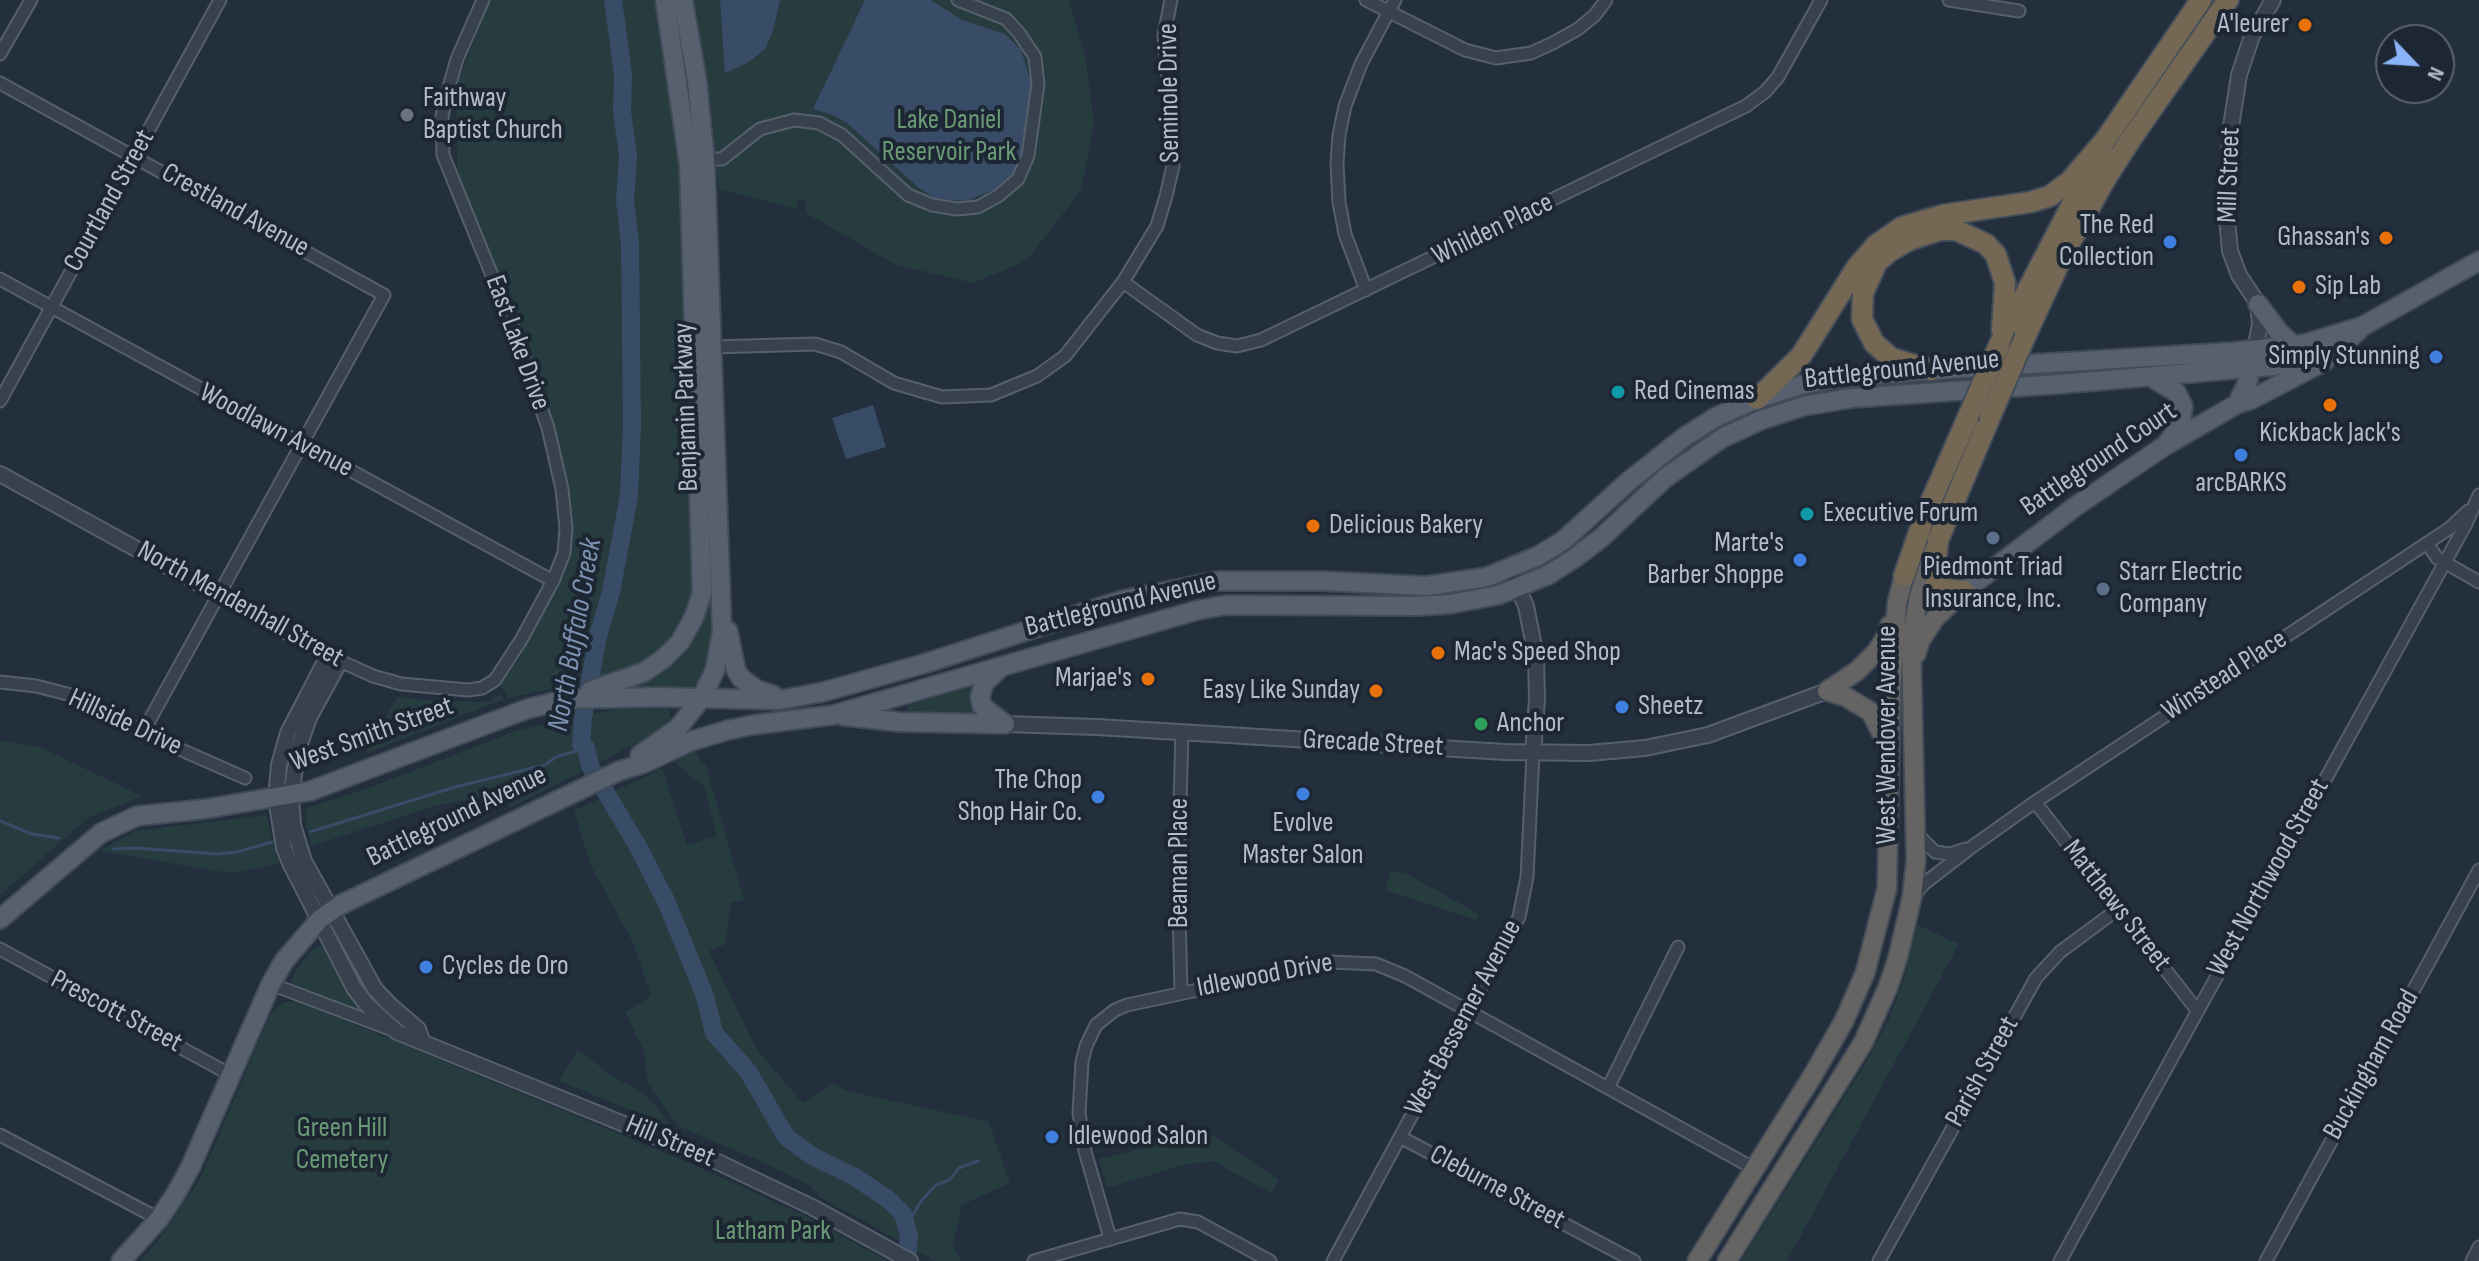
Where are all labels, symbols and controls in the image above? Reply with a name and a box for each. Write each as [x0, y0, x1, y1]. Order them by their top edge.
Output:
place label: A'leurer [2218, 8, 2289, 42]
marker: A'leurer [2296, 16, 2314, 34]
street label: Seminole Drive [1152, 23, 1188, 163]
north arrow [2375, 24, 2455, 104]
text: N [2421, 62, 2450, 85]
place label: Faithway Baptist Church [423, 82, 563, 148]
park label: Lake Daniel Reservoir Park [882, 104, 1016, 170]
marker: Faithway Baptist Church [398, 106, 416, 124]
street label: Courtland Street [57, 124, 163, 278]
street label: Mill Street [2212, 127, 2248, 223]
street label: Crestland Avenue [155, 157, 315, 265]
street label: Whilden Place [1427, 186, 1559, 274]
place label: The Red Collection [2059, 209, 2154, 275]
place label: Ghassan's [2277, 221, 2370, 255]
marker: Ghassan's [2377, 229, 2395, 247]
marker: The Red Collection [2161, 233, 2179, 251]
place label: Sip Lab [2315, 270, 2381, 304]
street label: East Lake Drive [477, 271, 557, 415]
marker: Sip Lab [2290, 278, 2308, 296]
street label: Benjamin Parkway [667, 322, 707, 492]
place label: Simply Stunning [2268, 340, 2420, 374]
street label: Battleground Avenue [1803, 343, 2001, 397]
marker: Simply Stunning [2427, 348, 2445, 366]
place label: Red Cinemas [1634, 375, 1755, 409]
street label: Woodlawn Avenue [193, 376, 359, 486]
marker: Red Cinemas [1609, 383, 1627, 401]
street label: Battleground Court [2015, 396, 2183, 524]
marker: Kickback Jack's [2321, 396, 2339, 414]
place label: Kickback Jack's [2259, 417, 2401, 451]
marker: arcBARKS [2232, 446, 2250, 464]
place label: arcBARKS [2195, 467, 2287, 501]
place label: Executive Forum [1823, 497, 1978, 531]
marker: Executive Forum [1798, 505, 1816, 523]
place label: Delicious Bakery [1329, 509, 1483, 543]
marker: Delicious Bakery [1304, 517, 1322, 535]
place label: Marte's Barber Shoppe [1647, 527, 1784, 593]
marker: Piedmont Triad Insurance, Inc. [1984, 529, 2002, 547]
street label: North Mendenhall Street [131, 534, 349, 676]
water label: North Buffalo Creek [541, 536, 611, 734]
marker: Marte's Barber Shoppe [1791, 551, 1809, 569]
place label: Piedmont Triad Insurance, Inc. [1923, 551, 2063, 617]
place label: Starr Electric Company [2119, 556, 2243, 622]
street label: Battleground Avenue [1022, 565, 1220, 645]
marker: Starr Electric Company [2094, 580, 2112, 598]
street label: Winstead Place [2156, 623, 2294, 729]
street label: West Wendover Avenue [1871, 626, 1905, 844]
place label: Mac's Speed Shop [1454, 636, 1621, 670]
marker: Mac's Speed Shop [1429, 644, 1447, 662]
place label: Marjae's [1055, 662, 1132, 696]
marker: Marjae's [1139, 670, 1157, 688]
place label: Easy Like Sunday [1203, 674, 1360, 708]
street label: Hillside Drive [63, 682, 187, 764]
marker: Easy Like Sunday [1367, 682, 1385, 700]
street label: West Smith Street [286, 690, 458, 780]
place label: Sheetz [1638, 690, 1703, 724]
marker: Sheetz [1613, 698, 1631, 716]
place label: Anchor [1497, 707, 1564, 741]
marker: Anchor [1472, 715, 1490, 733]
street label: Grecade Street [1302, 724, 1444, 764]
street label: Battleground Avenue [362, 759, 552, 875]
place label: The Chop Shop Hair Co. [958, 764, 1082, 830]
street label: West Northwood Street [2201, 773, 2337, 983]
marker: Evolve Master Salon [1294, 785, 1312, 803]
marker: The Chop Shop Hair Co. [1089, 788, 1107, 806]
street label: Beaman Place [1163, 798, 1197, 928]
place label: Evolve Master Salon [1242, 807, 1364, 873]
street label: Matthews Street [2054, 834, 2178, 978]
street label: West Bessemer Avenue [1398, 914, 1530, 1122]
street label: Idlewood Drive [1194, 946, 1336, 1006]
place label: Cycles de Oro [442, 950, 569, 984]
marker: Cycles de Oro [417, 958, 435, 976]
street label: Prescott Street [45, 963, 187, 1061]
street label: Buckingham Road [2317, 984, 2427, 1146]
street label: Parish Street [1939, 1011, 2027, 1133]
street label: Hill Street [620, 1108, 720, 1176]
park label: Green Hill Cemetery [296, 1112, 388, 1178]
place label: Idlewood Salon [1068, 1120, 1208, 1154]
marker: Idlewood Salon [1043, 1128, 1061, 1146]
street label: Cleburne Street [1424, 1138, 1570, 1238]
park label: Latham Park [715, 1215, 831, 1249]

